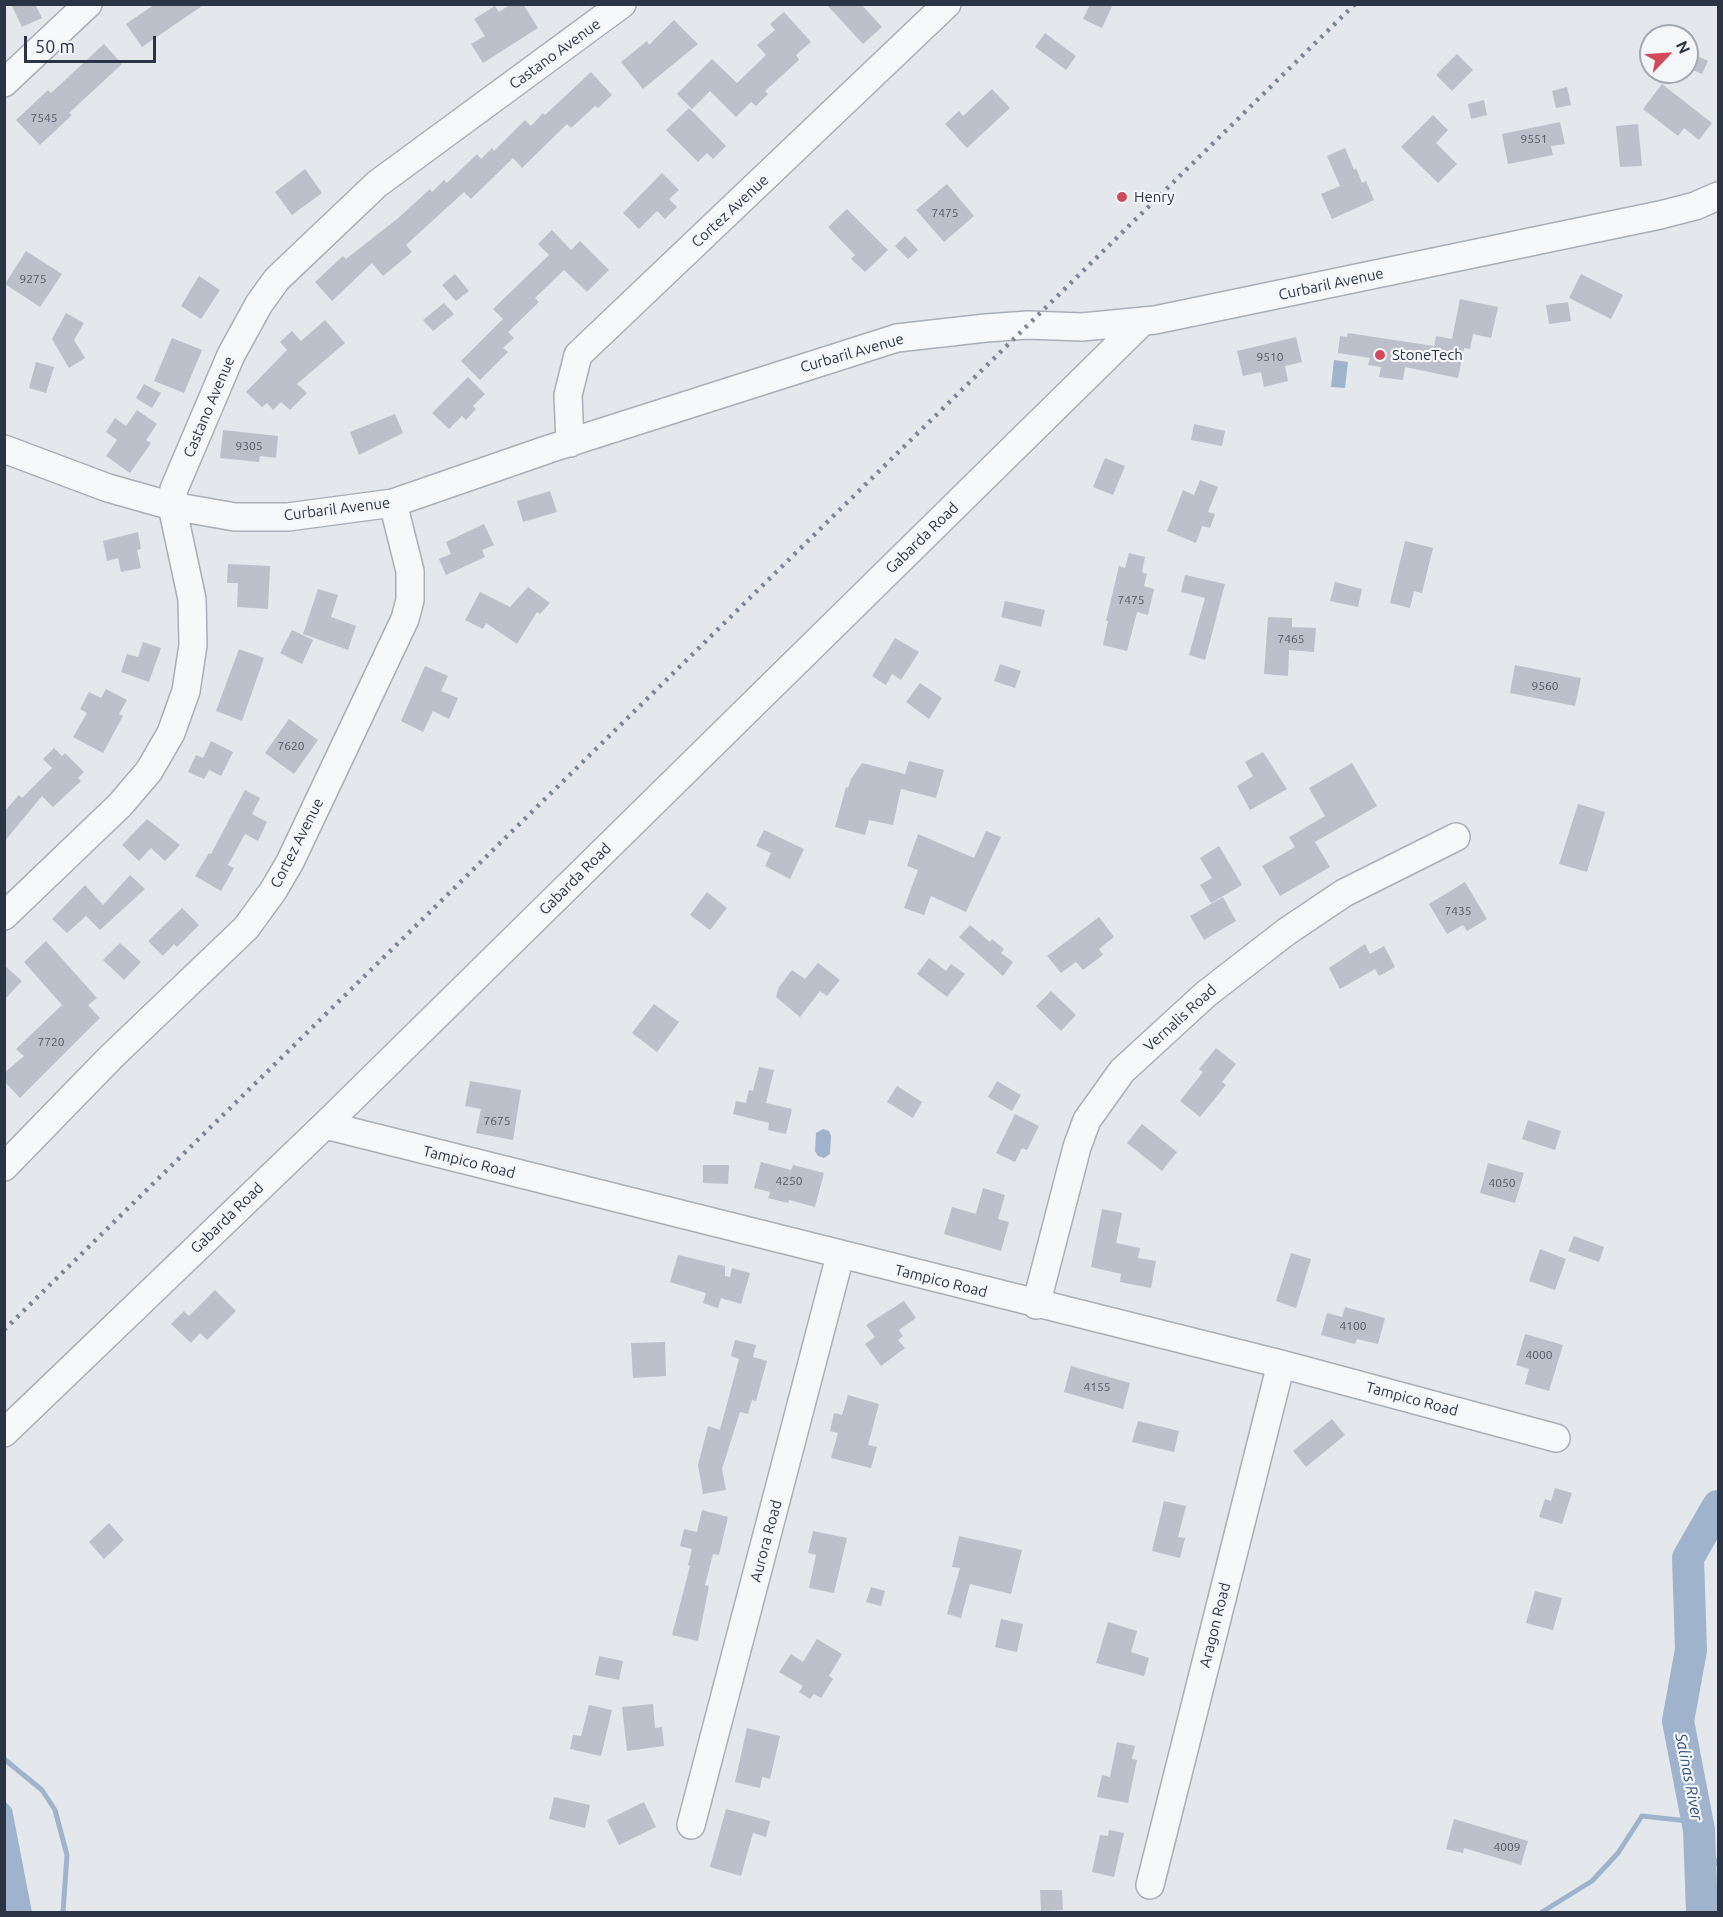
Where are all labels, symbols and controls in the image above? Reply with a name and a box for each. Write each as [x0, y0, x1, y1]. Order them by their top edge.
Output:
street label: Castano Avenue [506, 15, 604, 93]
scale bar [27, 24, 159, 62]
north arrow [1639, 24, 1699, 84]
text: 50 m [35, 36, 75, 56]
text: N [1673, 38, 1694, 56]
house number: 7545 [30, 111, 58, 125]
house number: 9551 [1520, 132, 1548, 146]
street label: Cortez Avenue [688, 171, 772, 251]
place label: Henry [1134, 188, 1175, 206]
marker: Henry [1115, 190, 1129, 204]
house number: 7475 [931, 206, 959, 220]
street label: Curbaril Avenue [1277, 264, 1385, 304]
house number: 9275 [19, 272, 47, 286]
street label: Curbaril Avenue [798, 330, 906, 376]
place label: StoneTech [1392, 346, 1463, 364]
marker: StoneTech [1373, 348, 1387, 362]
house number: 9510 [1256, 350, 1284, 364]
street label: Castano Avenue [180, 354, 238, 460]
house number: 9305 [235, 439, 263, 453]
street label: Curbaril Avenue [283, 494, 391, 524]
street label: Gabarda Road [882, 499, 962, 577]
house number: 7475 [1117, 593, 1145, 607]
house number: 7465 [1277, 632, 1305, 646]
house number: 9560 [1531, 679, 1559, 693]
house number: 7620 [277, 739, 305, 753]
street label: Cortez Avenue [267, 795, 327, 891]
street label: Gabarda Road [535, 839, 615, 919]
house number: 7435 [1444, 904, 1472, 918]
street label: Vernalis Road [1140, 981, 1220, 1055]
house number: 7720 [37, 1035, 65, 1049]
house number: 7675 [483, 1114, 511, 1128]
street label: Tampico Road [421, 1142, 517, 1182]
house number: 4250 [775, 1174, 803, 1188]
house number: 4050 [1488, 1176, 1516, 1190]
street label: Gabarda Road [187, 1179, 267, 1257]
street label: Tampico Road [893, 1261, 989, 1301]
house number: 4100 [1339, 1319, 1367, 1333]
house number: 4000 [1525, 1348, 1553, 1362]
street label: Tampico Road [1364, 1378, 1460, 1420]
house number: 4155 [1083, 1380, 1111, 1394]
street label: Aurora Road [746, 1498, 786, 1584]
street label: Aragon Road [1196, 1581, 1234, 1669]
water label: Salinas River [1671, 1732, 1707, 1822]
house number: 4009 [1493, 1840, 1521, 1854]

